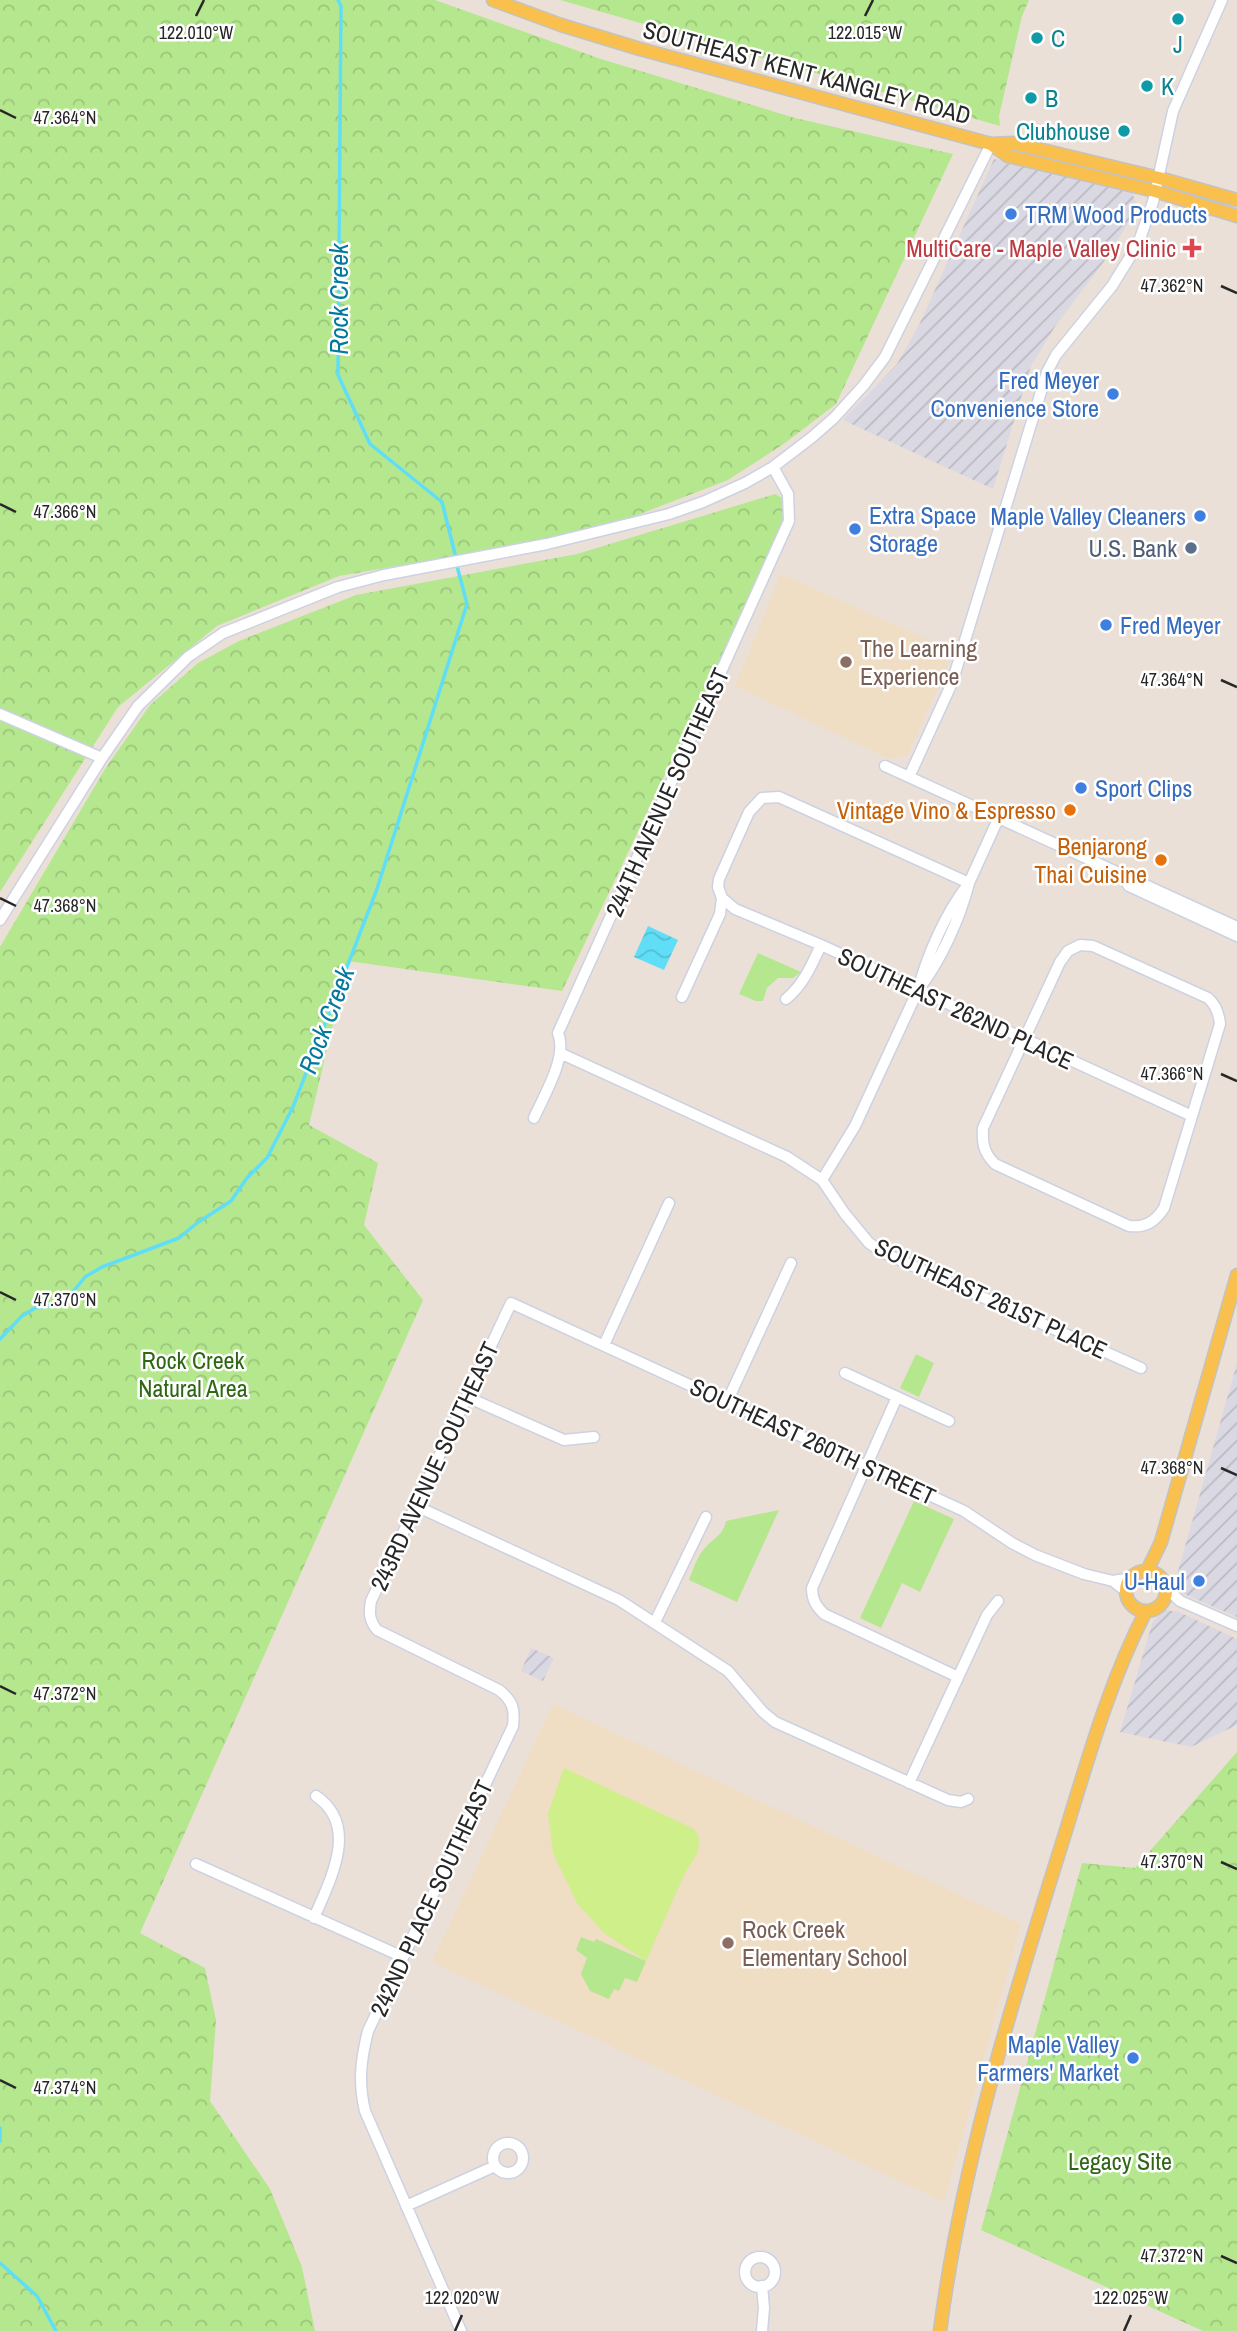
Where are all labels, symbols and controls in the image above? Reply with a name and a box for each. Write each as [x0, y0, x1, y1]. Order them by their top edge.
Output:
marker: J [1170, 11, 1186, 27]
street label: SOUTHEAST KENT KANGLEY ROAD [640, 13, 974, 131]
text: 122.010°W [159, 20, 233, 45]
text: 122.015°W [828, 20, 902, 45]
place label: C [1051, 22, 1065, 54]
place label: J [1173, 28, 1183, 60]
marker: C [1029, 30, 1045, 46]
place label: K [1161, 70, 1174, 102]
marker: K [1139, 78, 1155, 94]
place label: B [1045, 82, 1058, 114]
marker: B [1023, 90, 1039, 106]
text: 47.364°N [34, 105, 97, 130]
place label: Clubhouse [1016, 115, 1110, 147]
marker: Clubhouse [1116, 123, 1132, 139]
place label: TRM Wood Products [1025, 198, 1207, 230]
marker: TRM Wood Products [1003, 206, 1019, 222]
place label: MultiCare - Maple Valley Clinic [906, 232, 1176, 264]
marker: MultiCare - Maple Valley Clinic [1182, 238, 1202, 258]
water label: Rock Creek [321, 242, 356, 355]
text: 47.362°N [1141, 273, 1204, 298]
place label: Fred Meyer Convenience Store [931, 364, 1099, 424]
marker: Fred Meyer Convenience Store [1105, 386, 1121, 402]
text: 47.366°N [34, 499, 97, 524]
place label: Extra Space Storage [869, 499, 976, 559]
place label: Maple Valley Cleaners [991, 500, 1186, 532]
marker: Maple Valley Cleaners [1192, 508, 1208, 524]
marker: Extra Space Storage [847, 521, 863, 537]
place label: U.S. Bank [1088, 532, 1177, 564]
marker: U.S. Bank [1183, 540, 1199, 556]
place label: Fred Meyer [1120, 609, 1221, 641]
marker: Fred Meyer [1098, 617, 1114, 633]
place label: The Learning Experience [860, 632, 977, 692]
marker: The Learning Experience [838, 654, 854, 670]
street label: 244TH AVENUE SOUTHEAST [598, 663, 736, 921]
text: 47.364°N [1141, 667, 1204, 692]
place label: Sport Clips [1095, 772, 1192, 804]
marker: Sport Clips [1073, 780, 1089, 796]
place label: Vintage Vino & Espresso [837, 794, 1056, 826]
marker: Vintage Vino & Espresso [1062, 802, 1078, 818]
place label: Benjarong Thai Cuisine [1034, 830, 1147, 890]
marker: Benjarong Thai Cuisine [1153, 852, 1169, 868]
text: 47.368°N [34, 893, 97, 918]
street label: SOUTHEAST 262ND PLACE [833, 939, 1079, 1077]
water label: Rock Creek [290, 960, 363, 1078]
text: 47.366°N [1141, 1061, 1204, 1086]
street label: SOUTHEAST 261ST PLACE [870, 1230, 1112, 1366]
text: 47.370°N [34, 1287, 97, 1312]
street label: 243RD AVENUE SOUTHEAST [362, 1336, 506, 1596]
park label: Rock Creek Natural Area [138, 1344, 248, 1404]
street label: SOUTHEAST 260TH STREET [685, 1370, 941, 1512]
text: 47.368°N [1141, 1455, 1204, 1480]
place label: U-Haul [1124, 1565, 1185, 1597]
marker: U-Haul [1191, 1573, 1207, 1589]
text: 47.372°N [34, 1681, 97, 1706]
street label: 242ND PLACE SOUTHEAST [362, 1775, 500, 2021]
text: 47.370°N [1141, 1849, 1204, 1874]
place label: Rock Creek Elementary School [742, 1913, 907, 1973]
marker: Rock Creek Elementary School [720, 1935, 736, 1951]
place label: Maple Valley Farmers' Market [977, 2028, 1120, 2088]
marker: Maple Valley Farmers' Market [1125, 2050, 1141, 2066]
text: 47.374°N [34, 2075, 97, 2100]
park label: Legacy Site [1068, 2145, 1172, 2177]
text: 47.372°N [1141, 2243, 1204, 2268]
text: 122.020°W [425, 2285, 499, 2310]
text: 122.025°W [1094, 2285, 1168, 2310]

